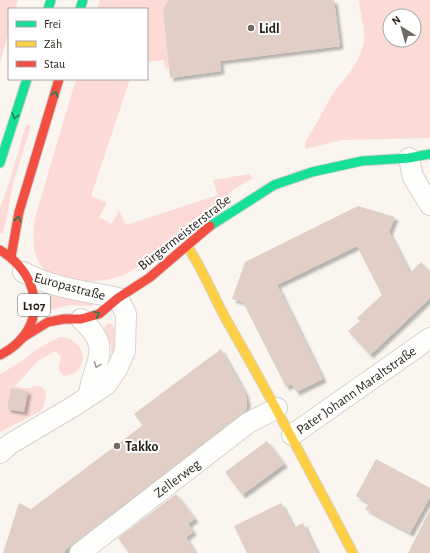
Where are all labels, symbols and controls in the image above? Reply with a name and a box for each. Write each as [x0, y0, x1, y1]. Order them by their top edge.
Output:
legend [8, 8, 148, 80]
north arrow [382, 8, 422, 48]
text: N [390, 14, 403, 27]
text: Frei [44, 18, 61, 30]
place label: Lidl [259, 22, 280, 36]
marker: Lidl [246, 23, 256, 33]
text: Zäh [44, 38, 62, 50]
text: Stau [44, 58, 65, 70]
one-way arrow [50, 91, 59, 98]
one-way arrow [11, 113, 20, 120]
street label: Bürgermeisterstraße [136, 192, 233, 273]
one-way arrow [13, 215, 21, 222]
street label: Europastraße [33, 271, 107, 303]
road number: L107 [18, 294, 50, 316]
one-way arrow [93, 310, 100, 318]
street label: Pater Johann Maraltstraße [294, 344, 419, 438]
one-way arrow [93, 362, 101, 369]
place label: Takko [125, 440, 159, 454]
marker: Takko [112, 441, 122, 451]
street label: Zellerweg [152, 457, 203, 501]

